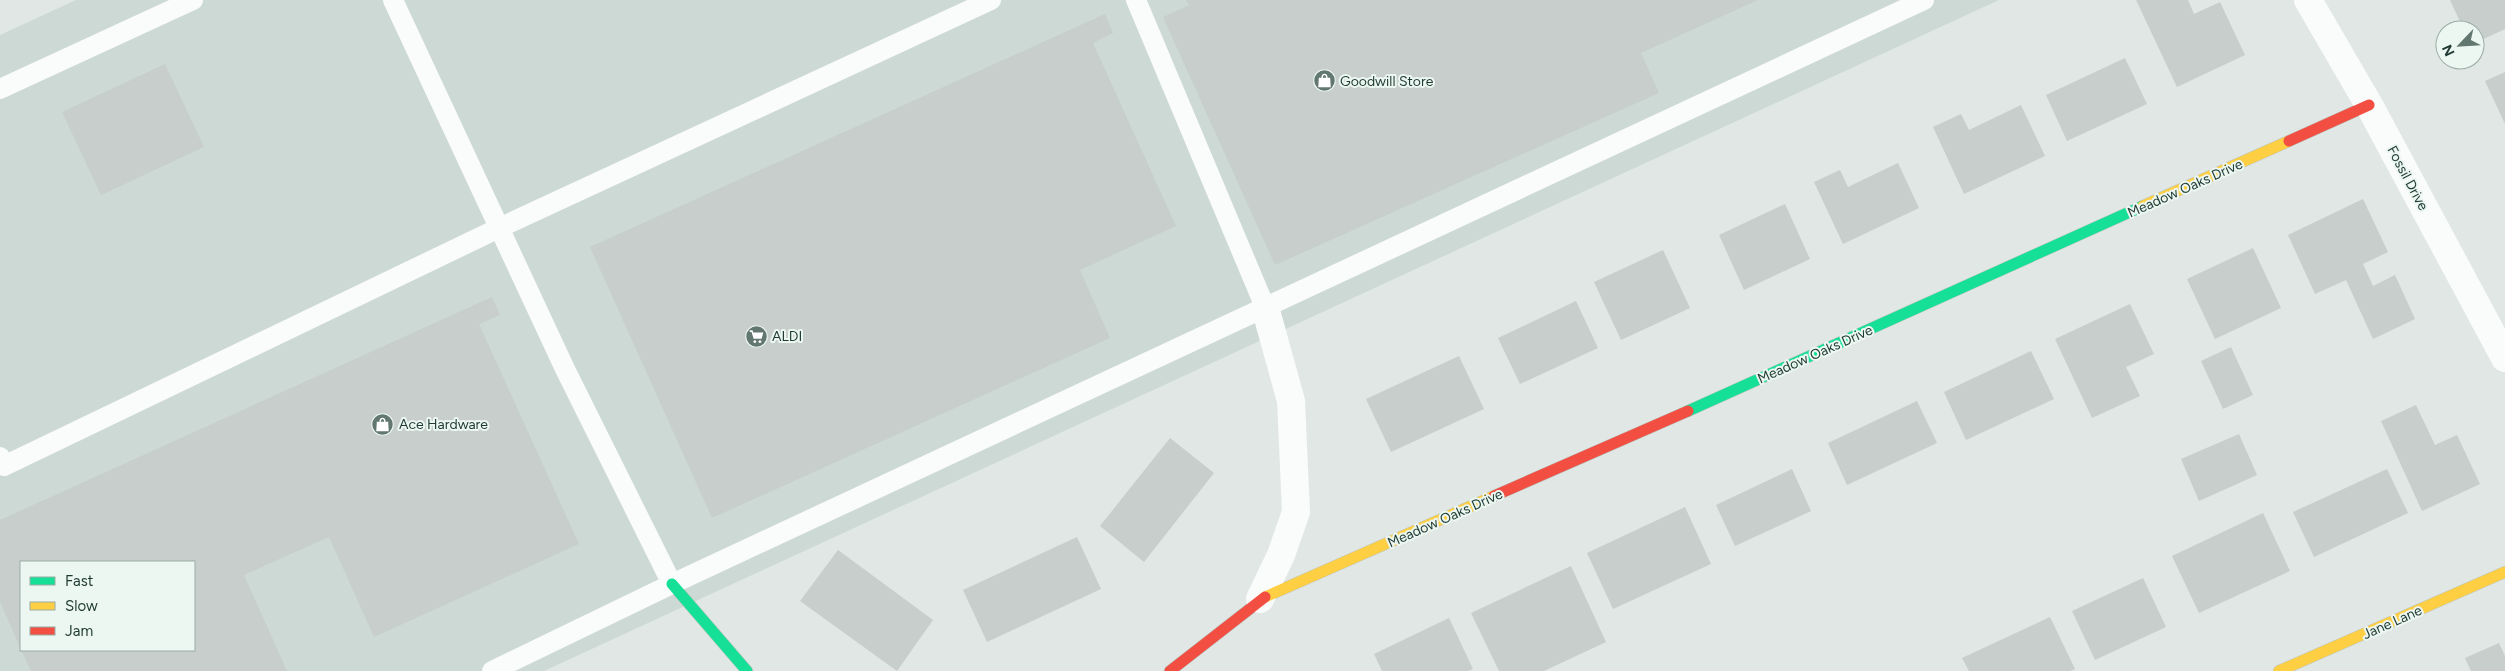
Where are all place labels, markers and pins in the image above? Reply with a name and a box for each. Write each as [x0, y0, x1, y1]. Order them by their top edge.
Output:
shop icon: Goodwill Store [1312, 69, 1336, 93]
place label: Goodwill Store [1340, 73, 1434, 90]
supermarket icon: ALDI [744, 324, 768, 348]
place label: ALDI [772, 328, 802, 345]
shop icon: Ace Hardware [371, 412, 395, 436]
place label: Ace Hardware [399, 416, 488, 433]

